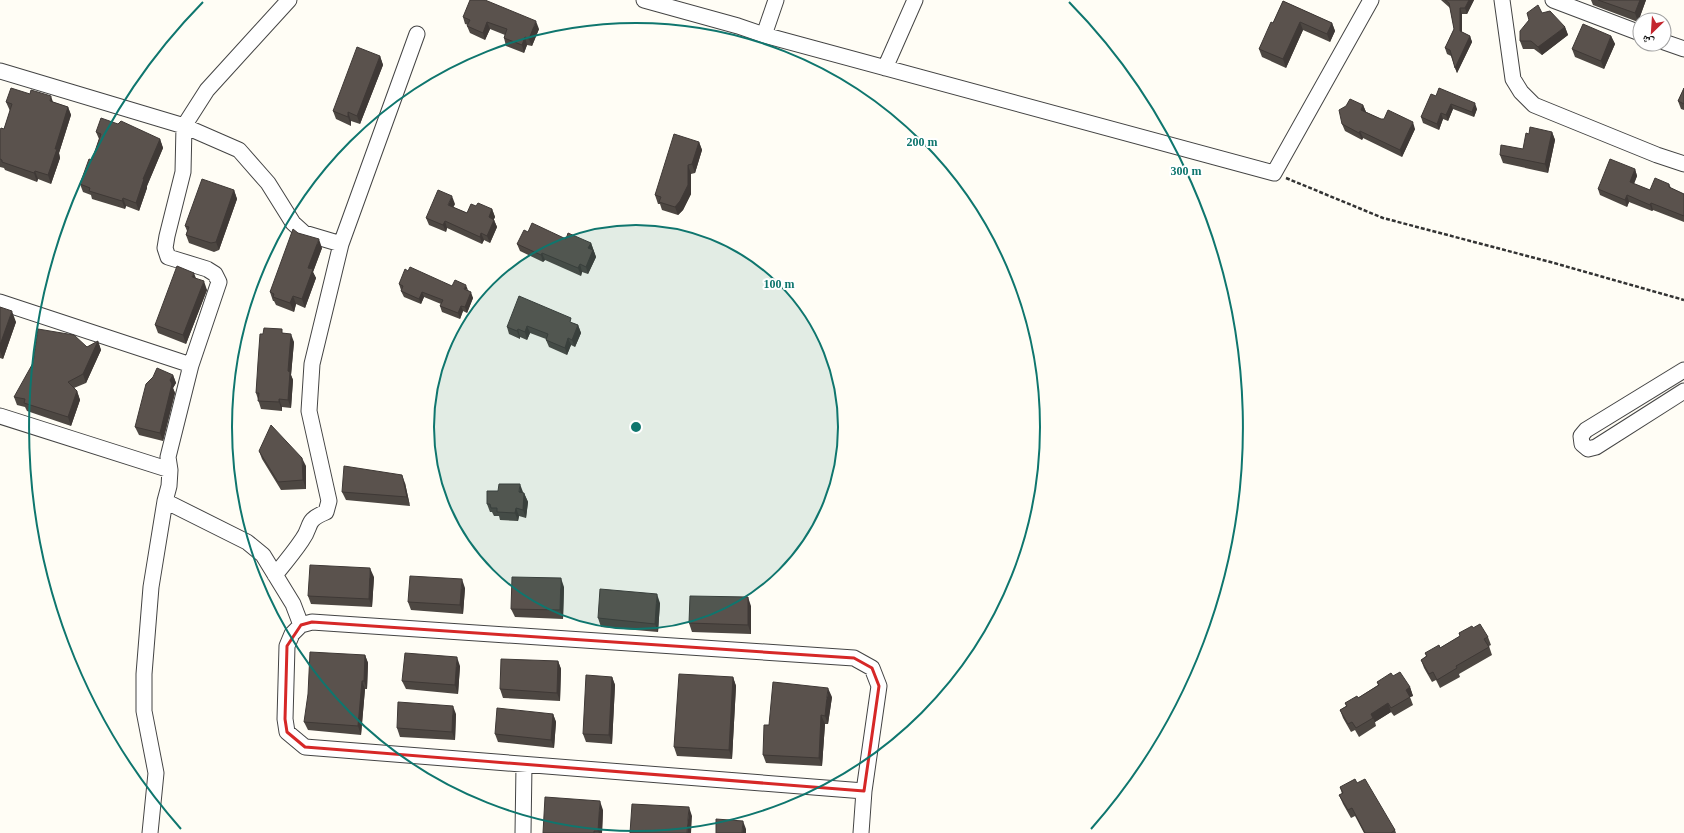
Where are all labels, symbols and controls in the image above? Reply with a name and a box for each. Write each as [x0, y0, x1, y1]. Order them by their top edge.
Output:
north arrow [1632, 12, 1672, 52]
text: ش [1640, 31, 1656, 49]
text: 200 m [907, 135, 938, 149]
text: 300 m [1171, 164, 1202, 178]
text: 100 m [764, 277, 795, 291]
centre of rings [629, 420, 643, 434]

